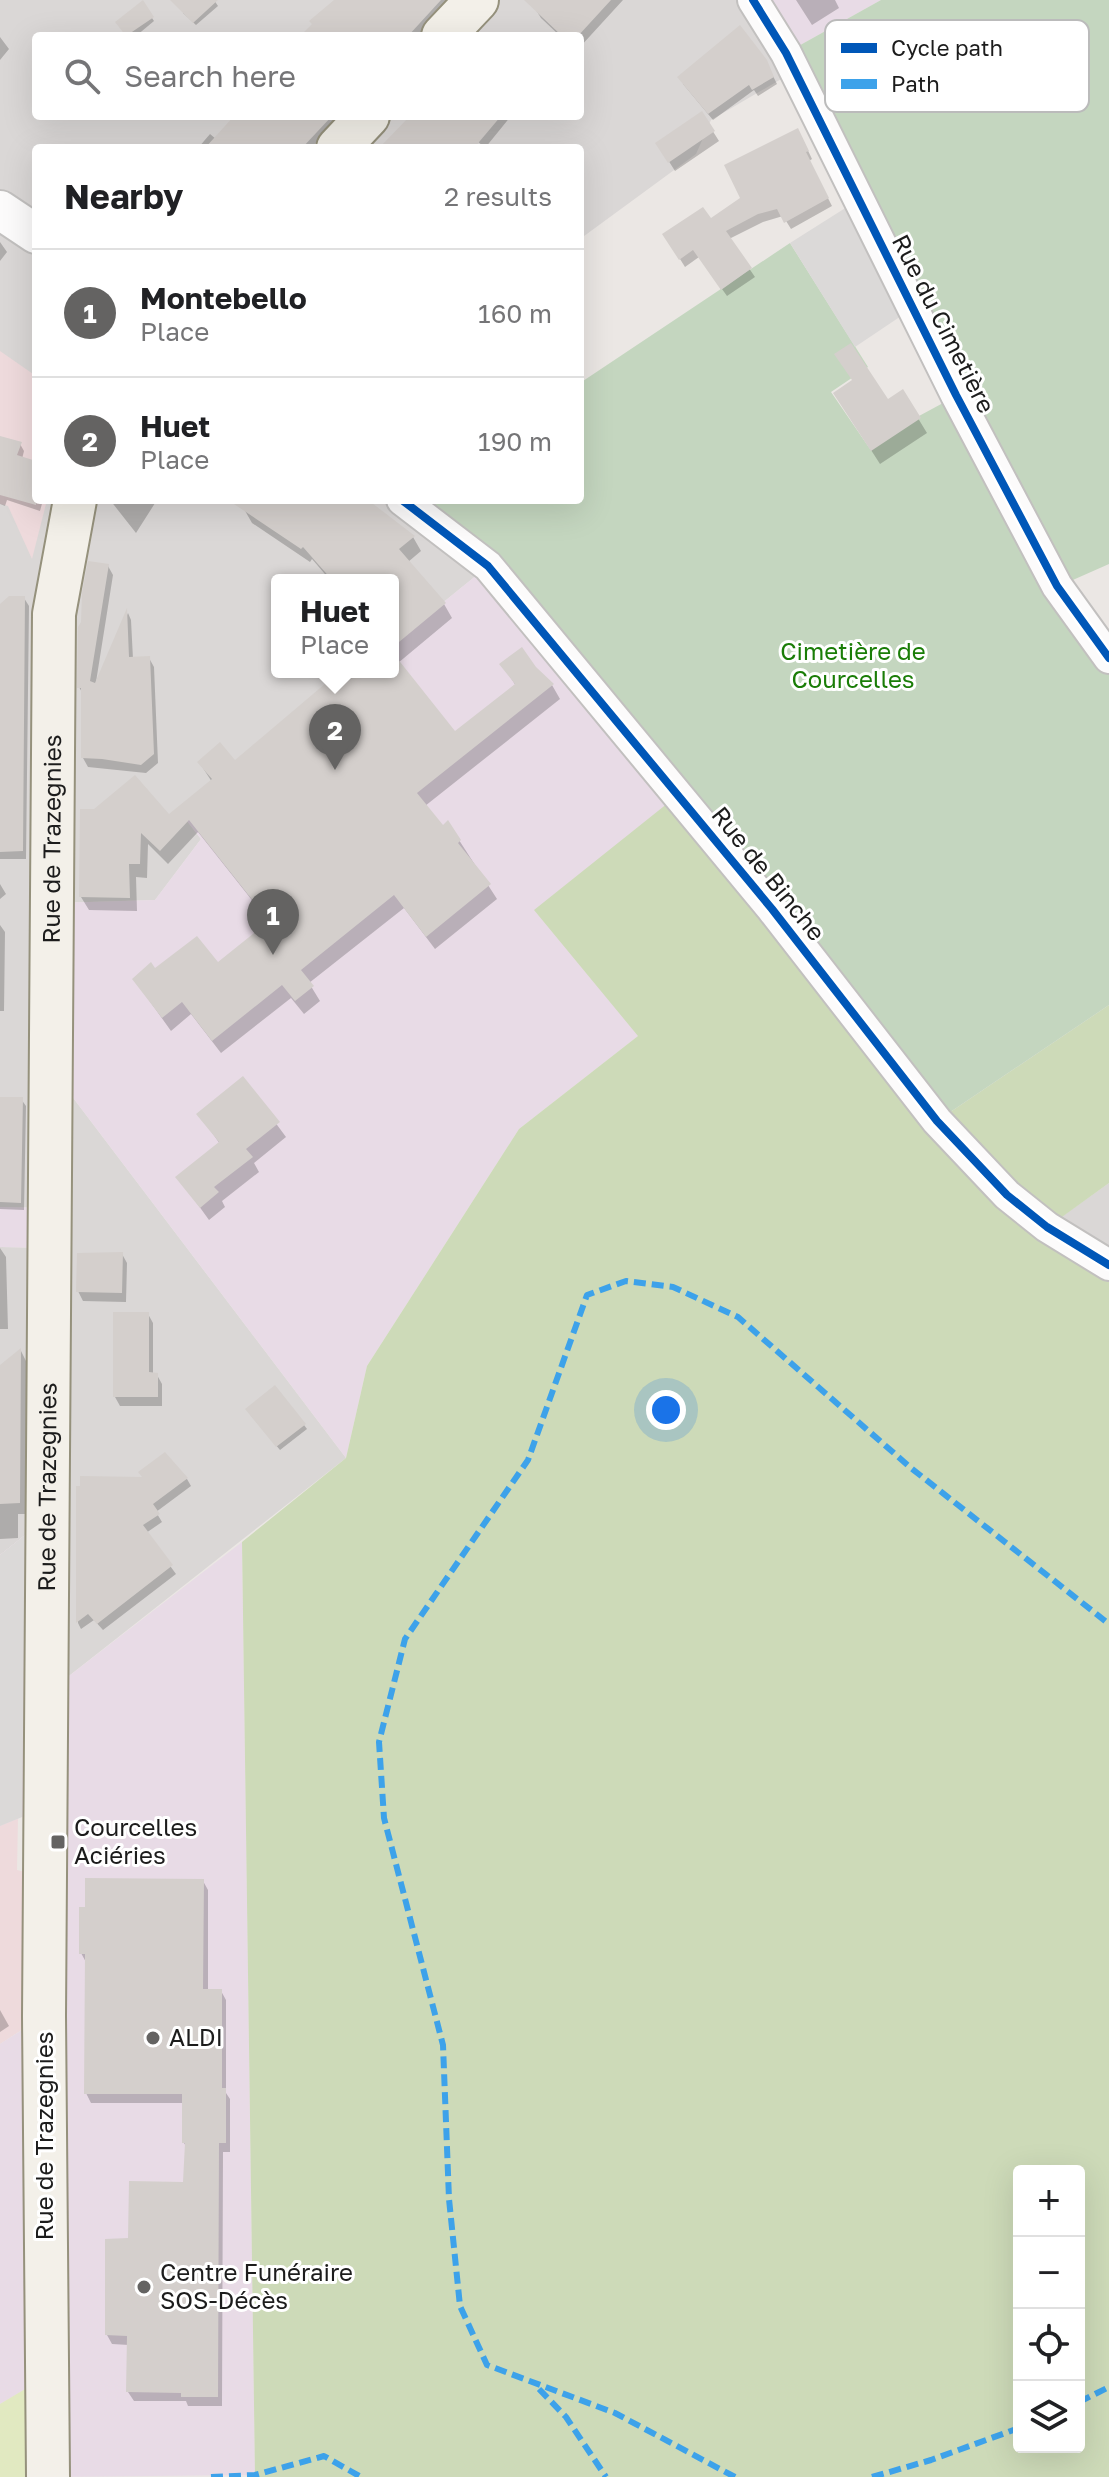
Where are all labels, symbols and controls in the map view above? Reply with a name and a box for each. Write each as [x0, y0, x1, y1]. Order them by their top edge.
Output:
legend [825, 20, 1089, 112]
search box [32, 32, 584, 120]
text: Cycle path [891, 34, 1003, 61]
icon: search [60, 54, 104, 98]
text: Search here [124, 58, 296, 94]
text: Path [891, 70, 940, 97]
text: Nearby [64, 176, 184, 216]
text: 2 results [444, 181, 552, 212]
street label: Rue du Cimetière [887, 229, 1002, 417]
text: Montebello [140, 280, 307, 316]
text: 1 [83, 298, 97, 329]
text: 160 m [478, 298, 552, 329]
text: Place [140, 316, 209, 347]
text: Huet [140, 408, 210, 444]
text: 2 [82, 426, 98, 457]
text: 190 m [478, 426, 552, 457]
text: Place [140, 444, 209, 475]
popup [271, 574, 399, 678]
text: Huet [300, 593, 370, 629]
text: Place [300, 629, 369, 660]
park label: Cimetière de Courcelles [780, 636, 926, 693]
pin: 2 [309, 704, 361, 770]
street label: Rue de Trazegnies [36, 734, 66, 944]
street label: Rue de Binche [706, 800, 832, 946]
pin: 1 [247, 889, 299, 955]
street label: Rue de Trazegnies [31, 1382, 62, 1592]
your location [646, 1390, 686, 1430]
place label: Courcelles Aciéries [74, 1812, 197, 1869]
marker: Courcelles Aciéries [49, 1833, 67, 1851]
place label: ALDI [169, 2022, 223, 2051]
marker: ALDI [144, 2029, 162, 2047]
street label: Rue de Trazegnies [29, 2031, 58, 2241]
map controls [1013, 2165, 1085, 2453]
button: + [1013, 2165, 1085, 2237]
button: − [1013, 2237, 1085, 2309]
place label: Centre Funéraire SOS-Décès [160, 2257, 353, 2314]
marker: Centre Funéraire SOS-Décès [135, 2278, 153, 2296]
button: locate [1013, 2309, 1085, 2381]
button: layers [1013, 2381, 1085, 2453]

